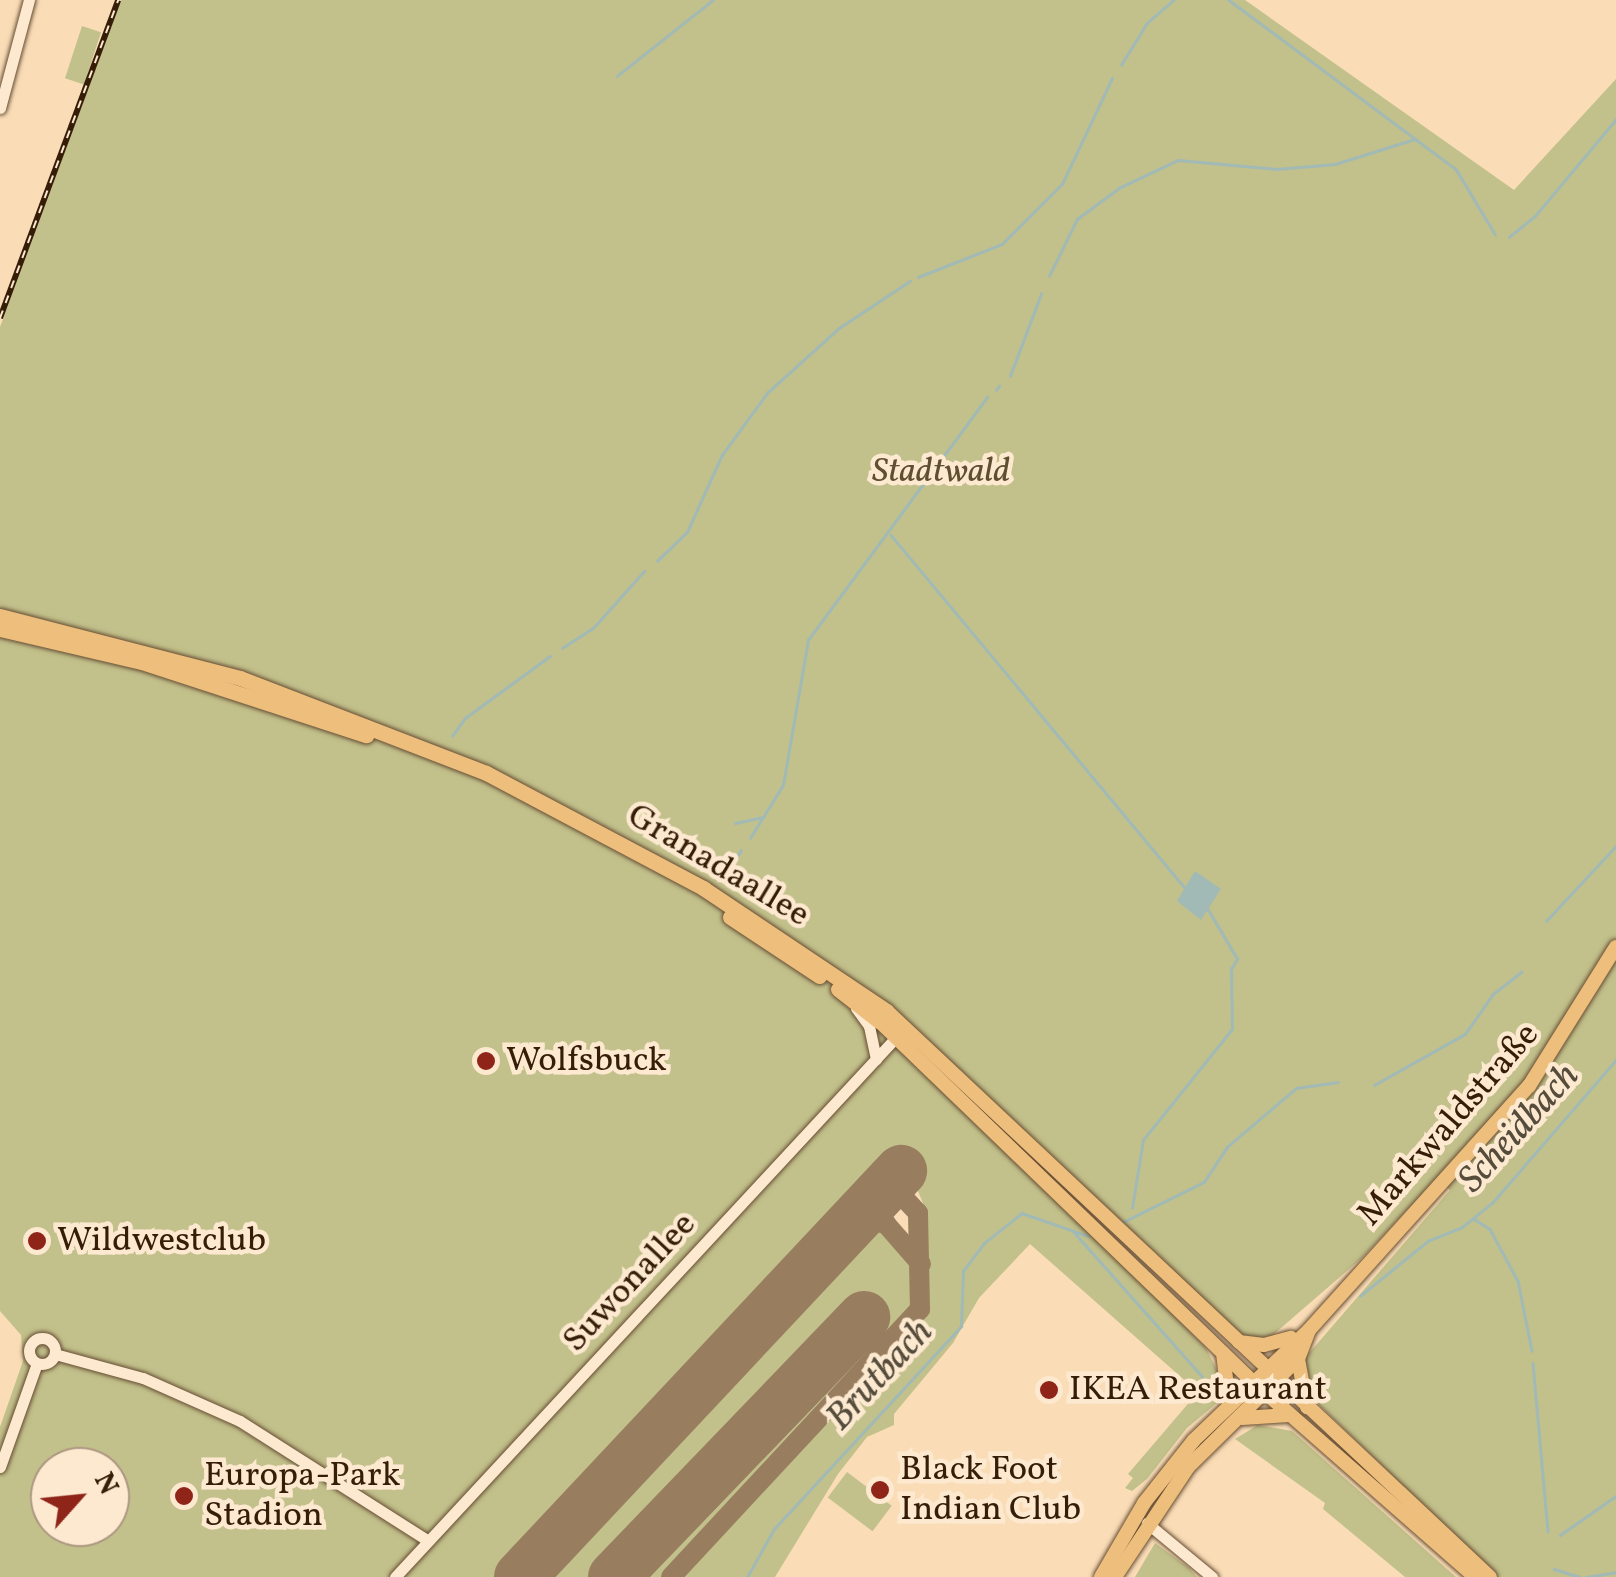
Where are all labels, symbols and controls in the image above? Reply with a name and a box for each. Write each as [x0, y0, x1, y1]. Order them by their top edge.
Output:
park label: Stadtwald [872, 451, 1010, 493]
street label: Granadaallee [619, 795, 817, 937]
street label: Markwaldstraße [1349, 1015, 1549, 1235]
place label: Wolfsbuck [506, 1040, 667, 1082]
marker: Wolfsbuck [475, 1050, 497, 1072]
water label: Scheidbach [1450, 1055, 1590, 1203]
street label: Suwonallee [555, 1204, 705, 1362]
place label: Wildwestclub [57, 1220, 266, 1262]
marker: Wildwestclub [26, 1230, 48, 1252]
water label: Brutbach [818, 1311, 944, 1441]
place label: IKEA Restaurant [1069, 1369, 1327, 1411]
marker: IKEA Restaurant [1038, 1379, 1060, 1401]
north arrow [30, 1447, 130, 1547]
place label: Black Foot Indian Club [900, 1449, 1081, 1531]
place label: Europa-Park Stadion [204, 1455, 401, 1537]
text: N [83, 1466, 127, 1502]
marker: Black Foot Indian Club [869, 1479, 891, 1501]
marker: Europa-Park Stadion [173, 1485, 195, 1507]

